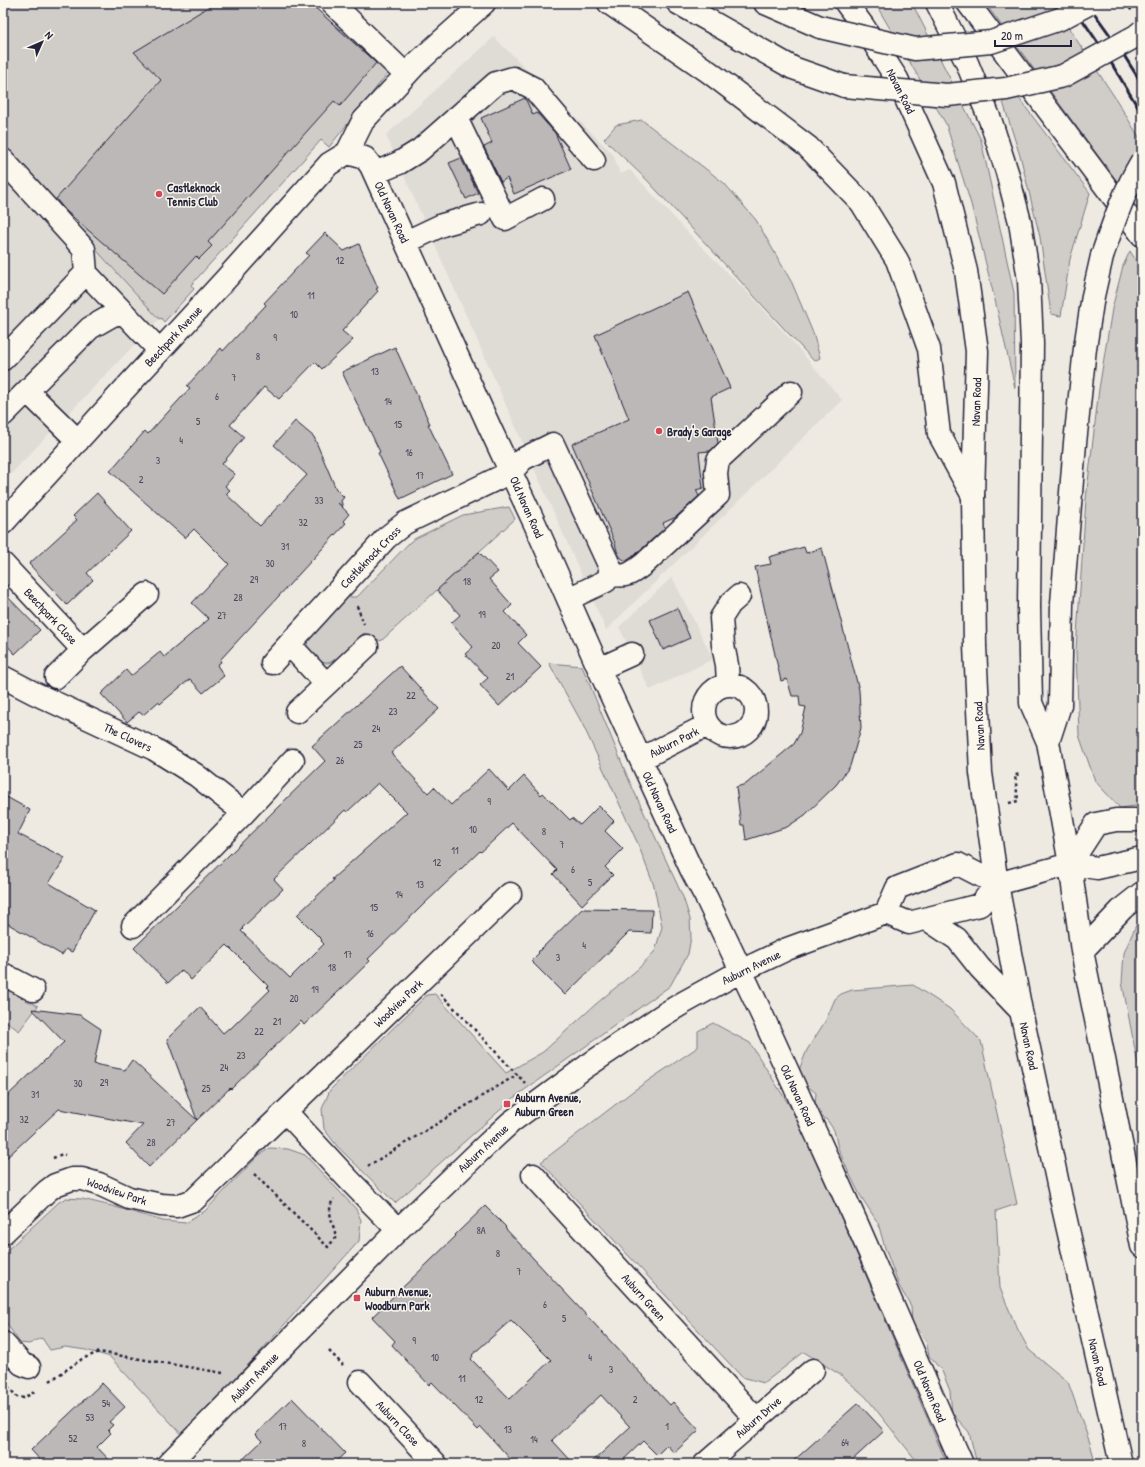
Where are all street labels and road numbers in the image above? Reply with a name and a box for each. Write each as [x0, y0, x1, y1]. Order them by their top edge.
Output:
street label: Navan Road [882, 66, 920, 117]
street label: Old Navan Road [370, 179, 414, 246]
street label: Beechpark Avenue [140, 302, 206, 370]
street label: Navan Road [967, 377, 985, 427]
street label: Old Navan Road [506, 474, 548, 541]
street label: Castleknock Cross [336, 522, 404, 592]
street label: Beechpark Close [20, 584, 82, 648]
street label: Navan Road [969, 701, 989, 751]
street label: The Clovers [101, 718, 155, 756]
street label: Auburn Park [646, 722, 702, 762]
street label: Old Navan Road [638, 769, 682, 836]
street label: Auburn Avenue [719, 945, 784, 989]
street label: Woodview Park [370, 975, 426, 1031]
street label: Navan Road [1016, 1021, 1042, 1072]
street label: Old Navan Road [776, 1062, 820, 1129]
street label: Auburn Avenue [454, 1120, 512, 1176]
street label: Woodview Park [85, 1173, 149, 1209]
street label: Auburn Green [618, 1270, 670, 1324]
street label: Navan Road [1084, 1336, 1112, 1388]
street label: Auburn Avenue [226, 1348, 282, 1406]
street label: Old Navan Road [909, 1357, 951, 1425]
street label: Auburn Drive [731, 1392, 785, 1442]
street label: Auburn Close [372, 1396, 424, 1450]

